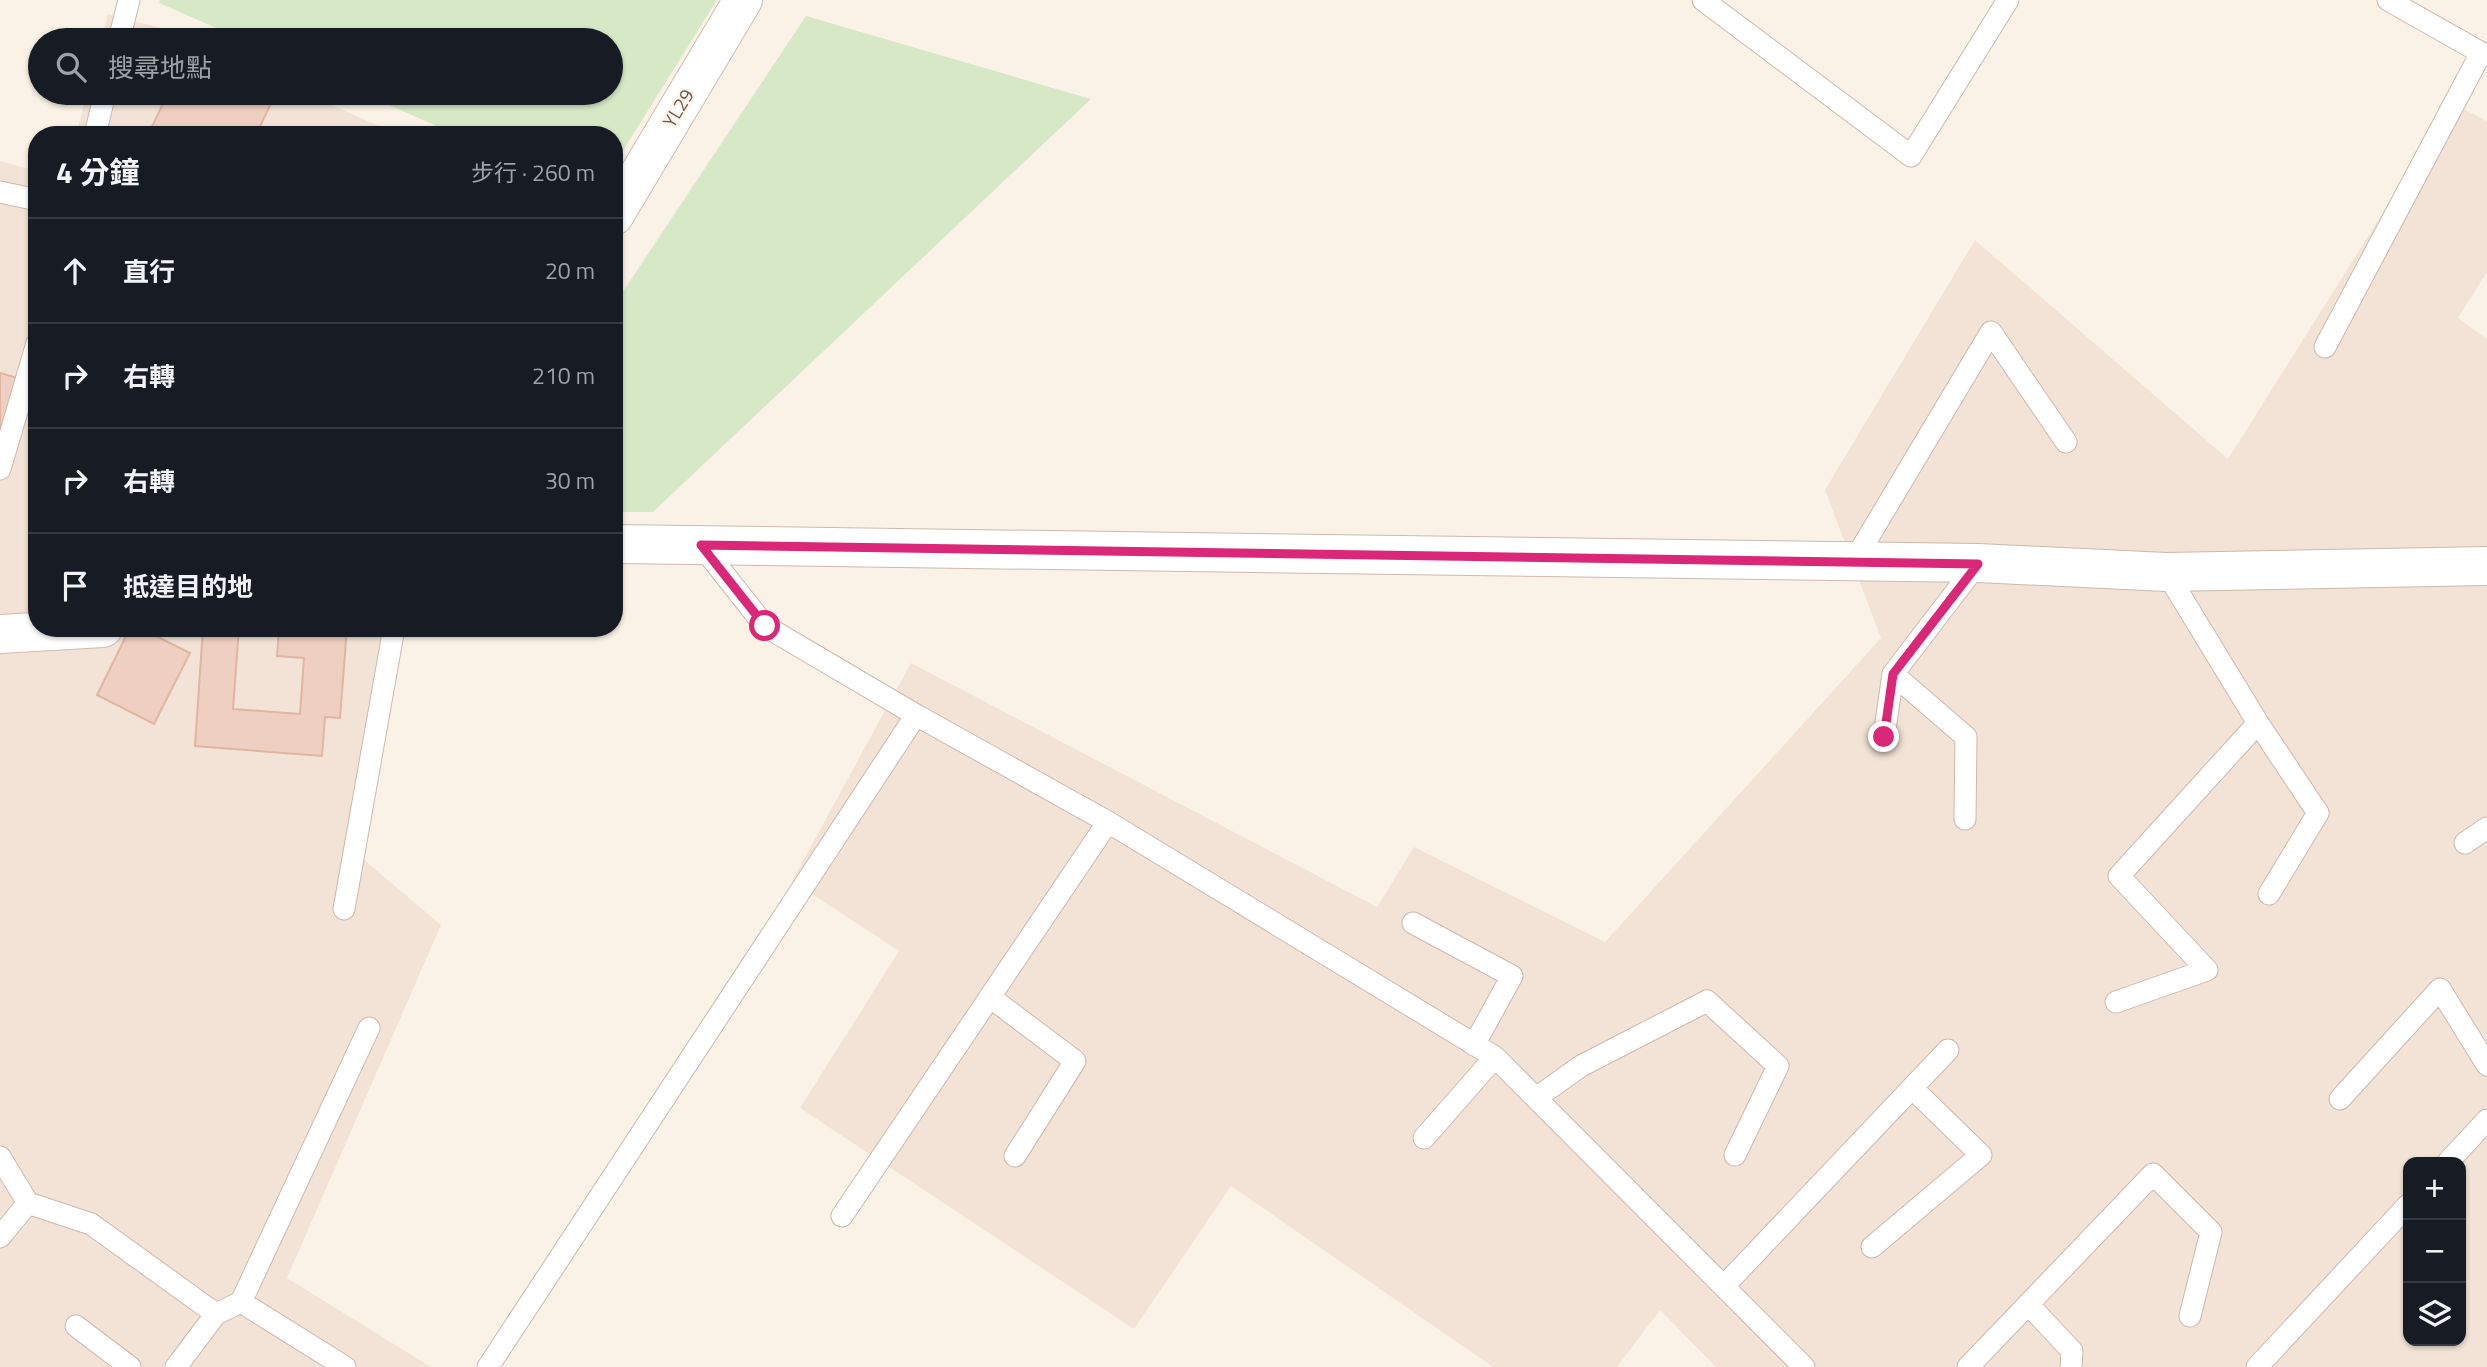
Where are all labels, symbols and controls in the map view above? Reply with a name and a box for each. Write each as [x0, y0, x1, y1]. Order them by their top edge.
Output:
search box [28, 28, 623, 105]
icon: search [52, 48, 90, 86]
text: 搜尋地點 [108, 48, 212, 87]
street label: YL29 [655, 83, 700, 133]
text: 4 分鐘 [56, 149, 139, 195]
text: 步行 · 260 m [471, 155, 595, 190]
icon: ahead [56, 252, 94, 290]
text: 直行 [123, 252, 175, 291]
text: 20 m [545, 253, 595, 288]
icon: right [56, 357, 94, 395]
text: 右轉 [123, 357, 175, 396]
text: 210 m [532, 358, 595, 393]
icon: right [56, 462, 94, 500]
text: 右轉 [123, 462, 175, 501]
text: 30 m [545, 463, 595, 498]
icon: arrive [56, 567, 94, 605]
text: 抵達目的地 [123, 567, 253, 606]
route start [749, 610, 780, 641]
route end [1868, 721, 1899, 752]
map controls [2403, 1157, 2466, 1346]
button: + [2403, 1157, 2466, 1220]
button: − [2403, 1220, 2466, 1283]
button: layers [2403, 1283, 2466, 1346]

